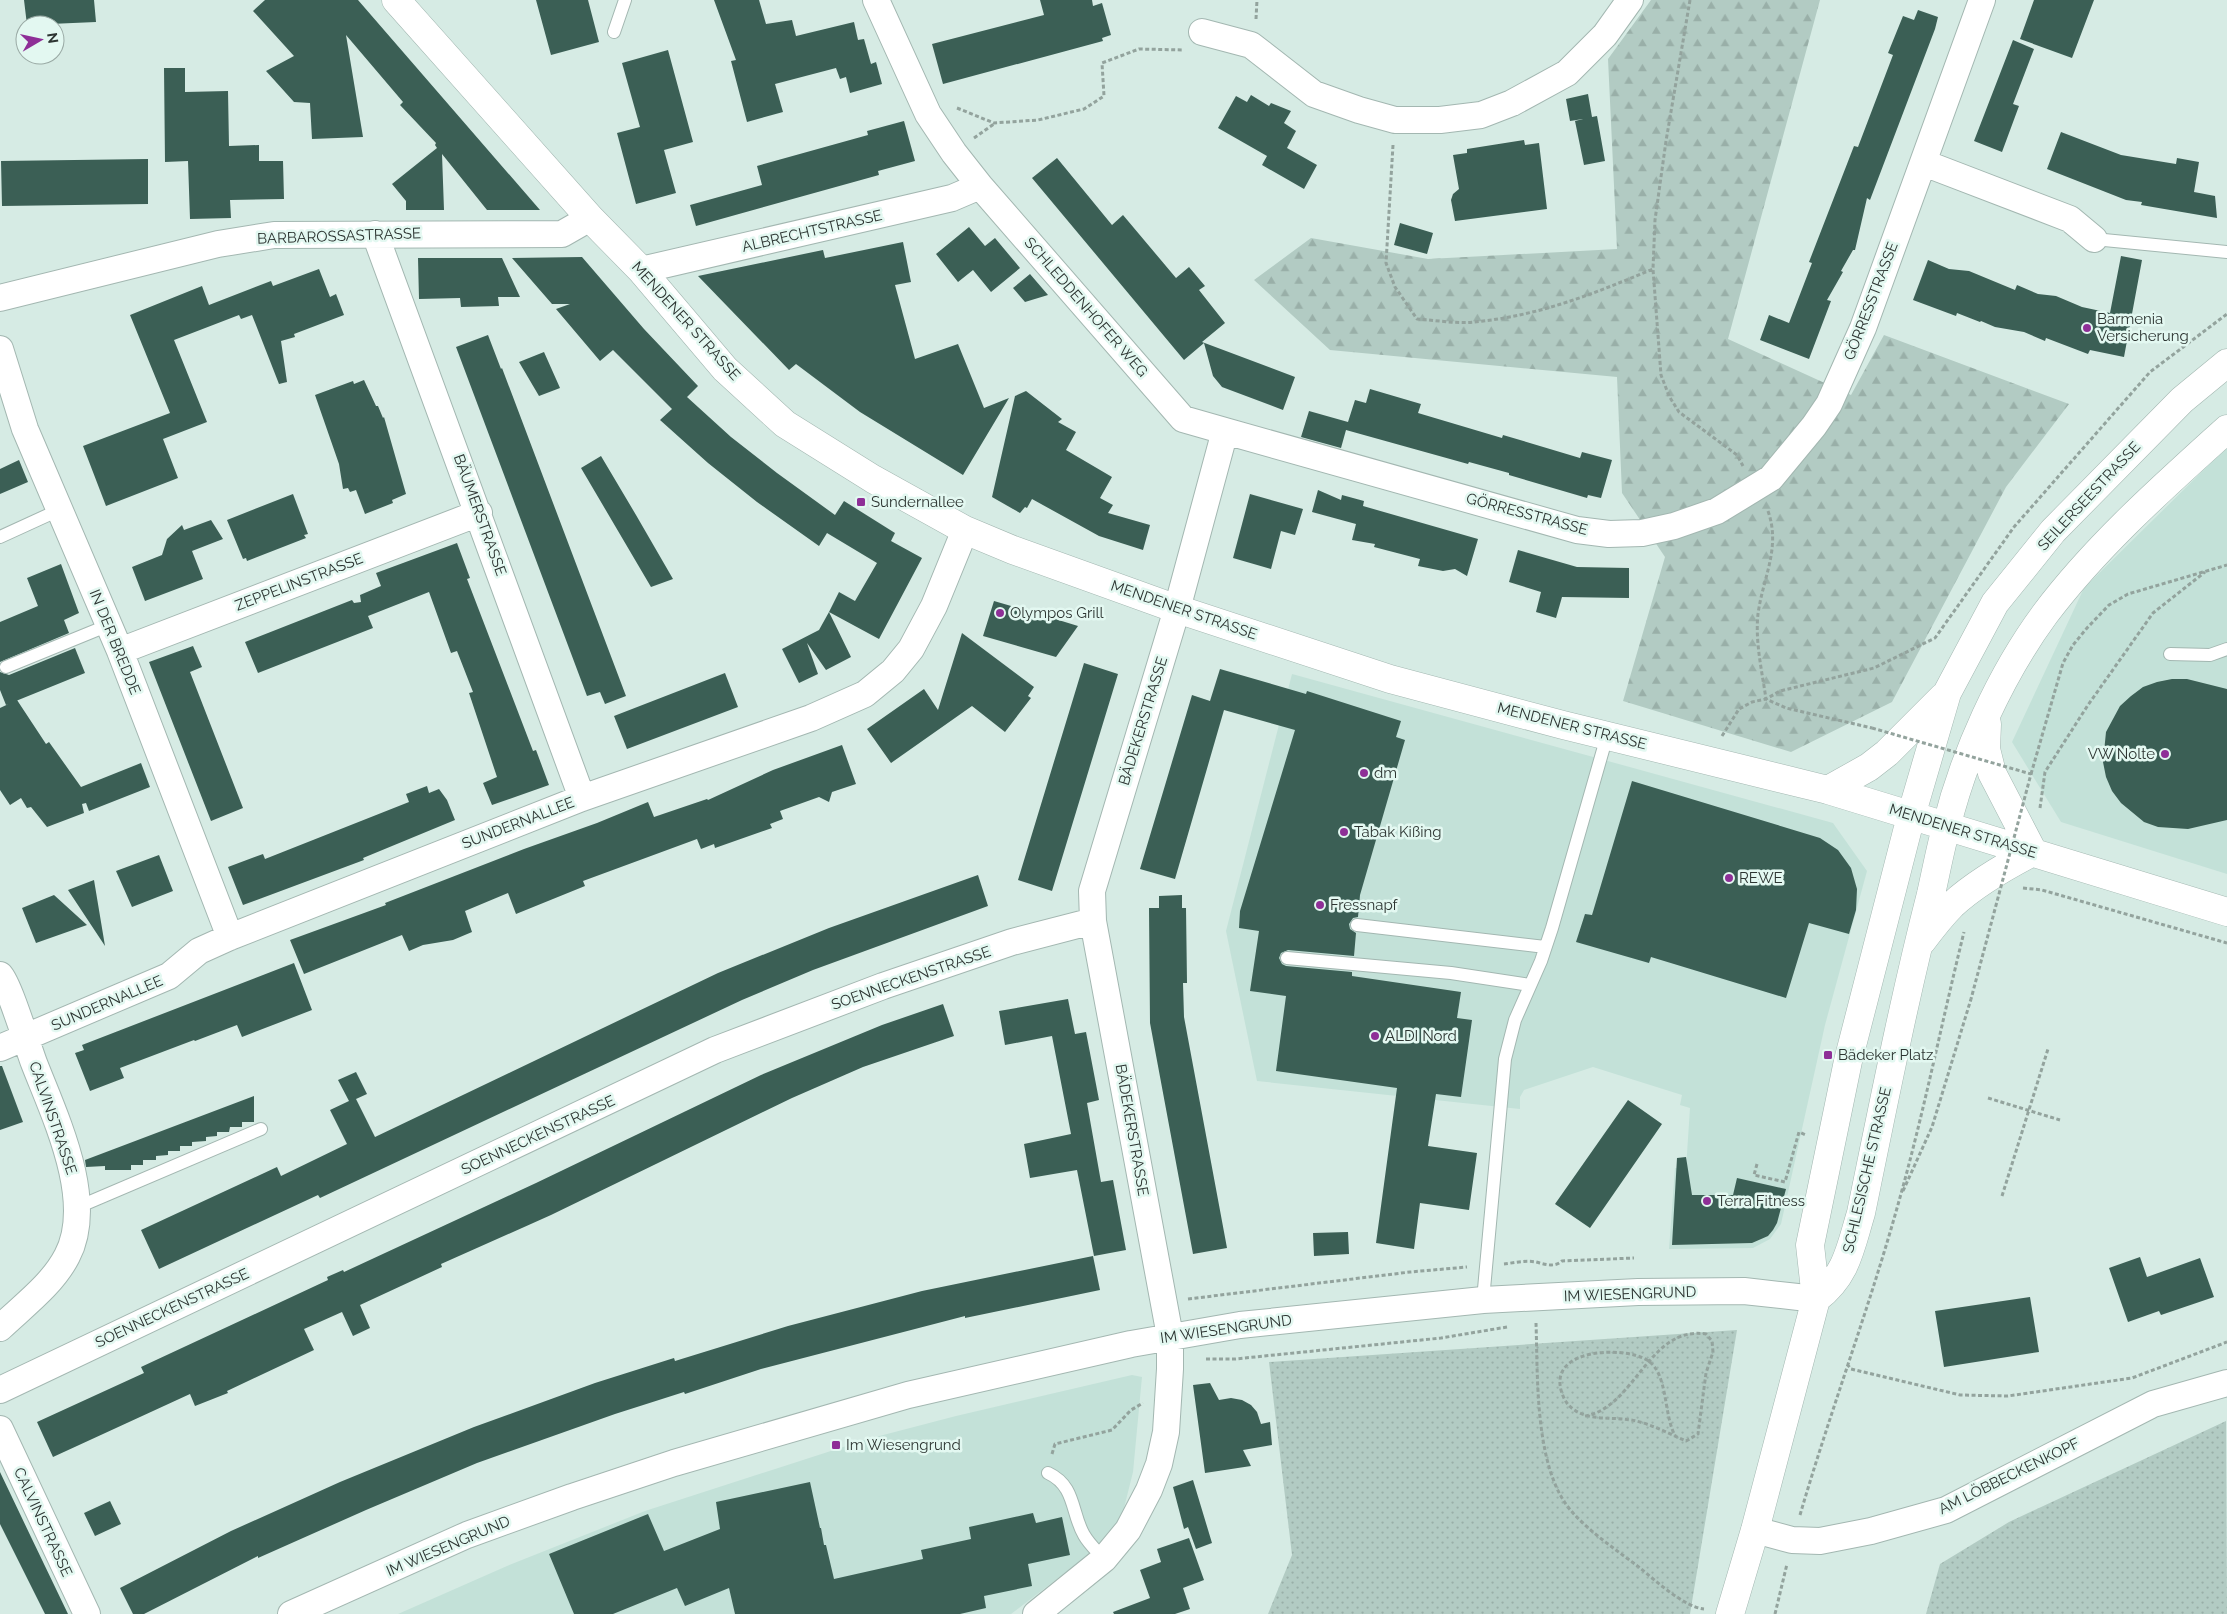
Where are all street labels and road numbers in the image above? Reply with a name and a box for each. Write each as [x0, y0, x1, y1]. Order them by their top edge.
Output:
street label: ALBRECHTSTRASSE [740, 206, 884, 256]
street label: BARBAROSSASTRASSE [257, 224, 421, 248]
street label: SCHLEDDENHOFER WEG [1020, 233, 1152, 381]
street label: GÖRRESSTRASSE [1839, 239, 1902, 363]
street label: MENDENER STRASSE [628, 258, 744, 384]
street label: SEILERSEESTRASSE [2034, 438, 2144, 554]
street label: BÄUMERSTRASSE [450, 451, 511, 578]
street label: GÖRRESSTRASSE [1464, 488, 1590, 539]
street label: ZEPPELINSTRASSE [232, 549, 366, 615]
street label: MENDENER STRASSE [1109, 577, 1259, 643]
street label: IN DER BREDDE [86, 587, 144, 697]
street label: BÄDEKERSTRASSE [1114, 654, 1171, 788]
street label: MENDENER STRASSE [1495, 699, 1649, 753]
street label: SUNDERNALLEE [459, 793, 577, 853]
street label: MENDENER STRASSE [1887, 800, 2039, 862]
street label: SOENNECKENSTRASSE [829, 942, 993, 1014]
street label: SUNDERNALLEE [49, 971, 165, 1035]
street label: CALVINSTRASSE [25, 1059, 81, 1177]
street label: BÄDEKERSTRASSE [1112, 1062, 1153, 1197]
street label: SCHLESISCHE STRASSE [1839, 1085, 1895, 1255]
street label: SOENNECKENSTRASSE [458, 1091, 618, 1179]
street label: SOENNECKENSTRASSE [92, 1264, 252, 1352]
street label: IM WIESENGRUND [1563, 1283, 1697, 1305]
street label: IM WIESENGRUND [1159, 1311, 1293, 1347]
street label: AM LÖBBECKENKOPF [1935, 1433, 2083, 1518]
street label: CALVINSTRASSE [10, 1465, 76, 1579]
street label: IM WIESENGRUND [383, 1512, 513, 1580]

